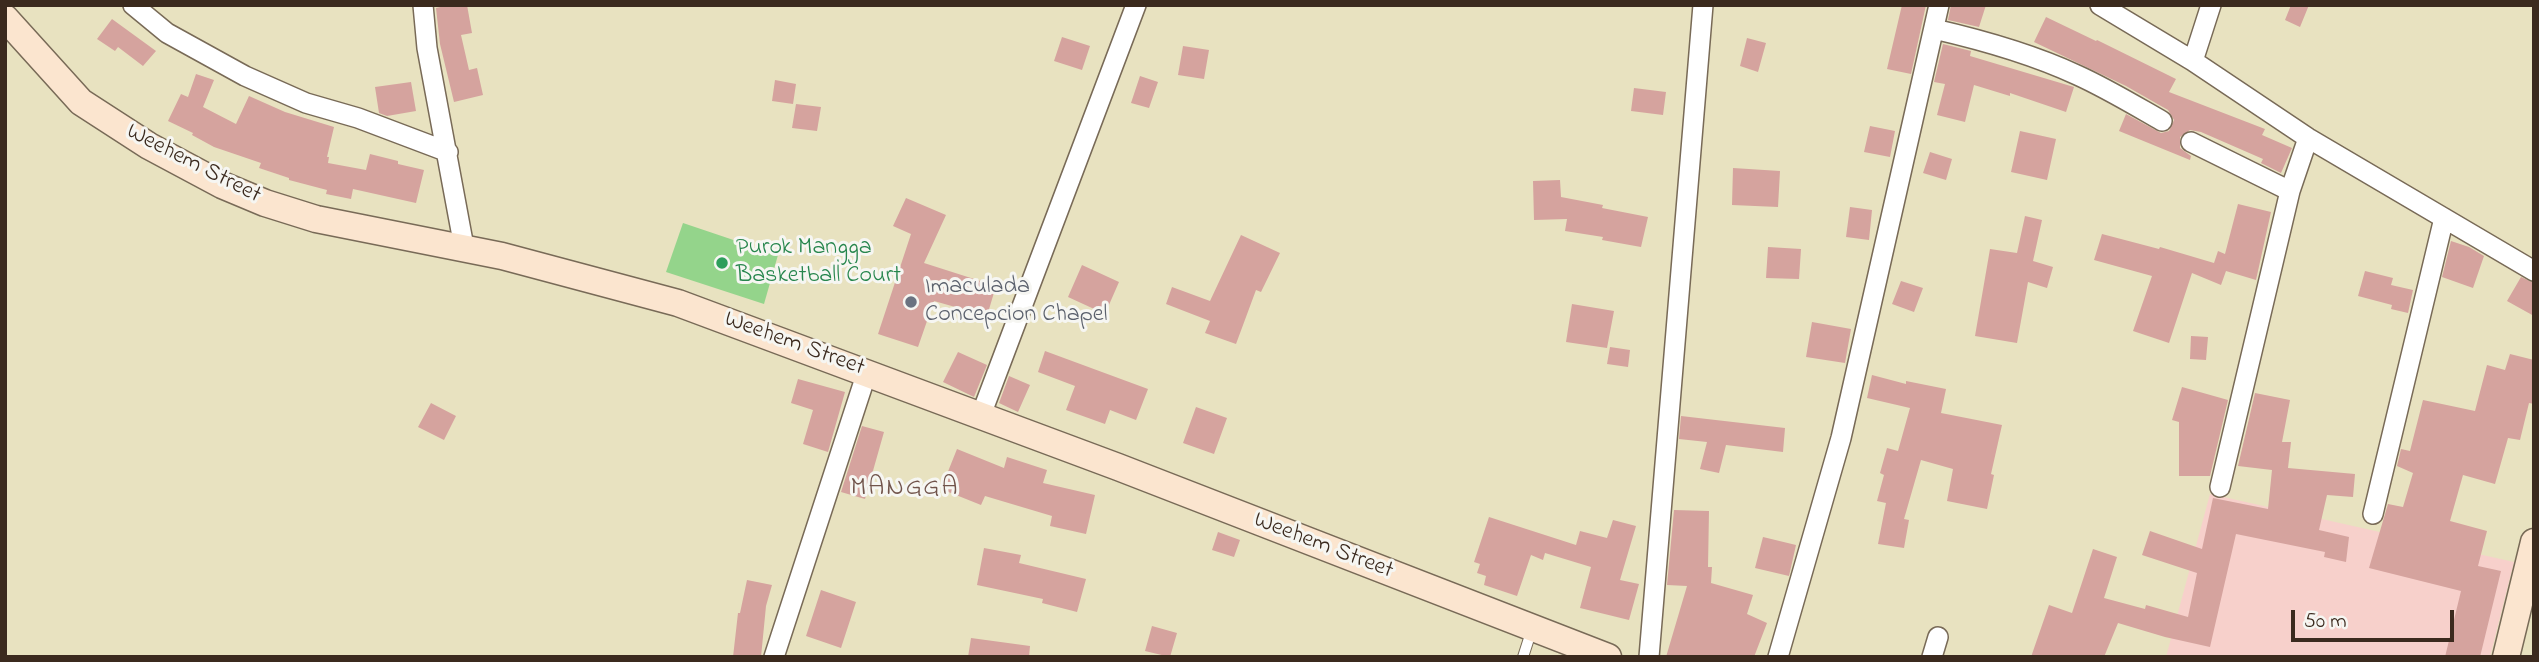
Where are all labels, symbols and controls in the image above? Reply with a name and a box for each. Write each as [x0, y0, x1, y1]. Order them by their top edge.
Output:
street label: Weehem Street [121, 119, 265, 211]
place label: Purok Mangga Basketball Court [736, 235, 901, 291]
marker: Purok Mangga Basketball Court [714, 255, 730, 271]
place label: Imaculada Concepcion Chapel [925, 274, 1108, 330]
marker: Imaculada Concepcion Chapel [903, 294, 919, 310]
street label: Weehem Street [720, 306, 868, 384]
district label: MANGGA [851, 474, 959, 506]
street label: Weehem Street [1249, 507, 1397, 587]
scale bar [2294, 596, 2457, 640]
text: 50 m [2304, 607, 2347, 637]

